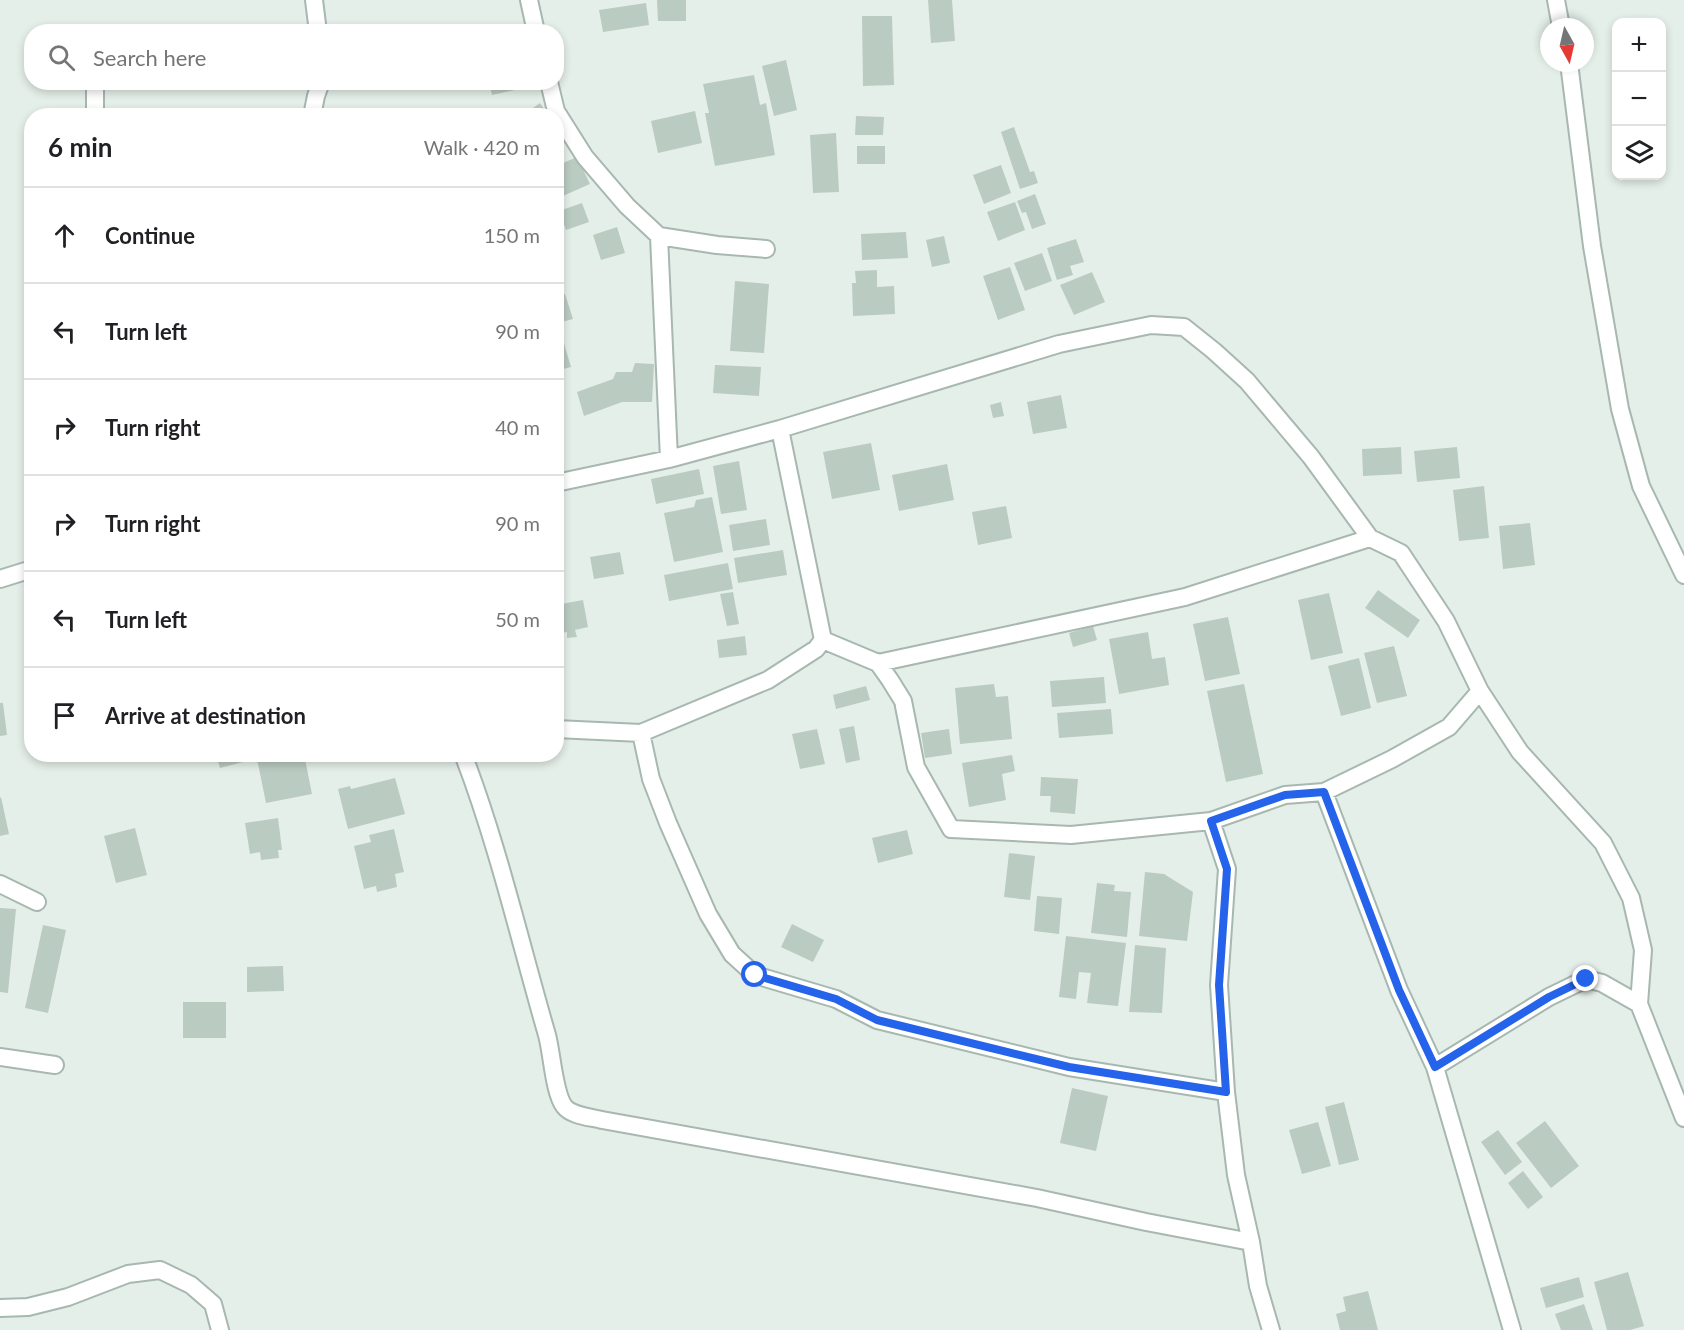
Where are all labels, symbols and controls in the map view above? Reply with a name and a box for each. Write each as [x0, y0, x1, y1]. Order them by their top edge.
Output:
north arrow [1540, 18, 1594, 72]
map controls [1612, 18, 1666, 180]
button: + [1612, 18, 1666, 72]
search box [24, 24, 564, 90]
icon: search [45, 41, 78, 74]
text: Search here [93, 44, 206, 71]
button: − [1612, 72, 1666, 126]
button: layers [1612, 126, 1666, 180]
text: 6 min [48, 131, 112, 163]
text: Walk · 420 m [424, 135, 540, 159]
icon: ahead [48, 219, 81, 252]
text: Continue [105, 222, 195, 249]
text: 150 m [484, 223, 540, 247]
icon: left [48, 315, 81, 348]
text: Turn left [105, 318, 187, 345]
text: 90 m [495, 319, 540, 343]
icon: right [48, 411, 81, 444]
text: Turn right [105, 414, 200, 441]
text: 40 m [495, 415, 540, 439]
icon: right [48, 507, 81, 540]
text: Turn right [105, 510, 200, 537]
text: 90 m [495, 511, 540, 535]
icon: left [48, 603, 81, 636]
text: Turn left [105, 606, 187, 633]
text: 50 m [495, 607, 540, 631]
icon: arrive [48, 699, 81, 732]
text: Arrive at destination [105, 702, 306, 729]
route start [741, 961, 767, 987]
route end [1572, 965, 1598, 991]

